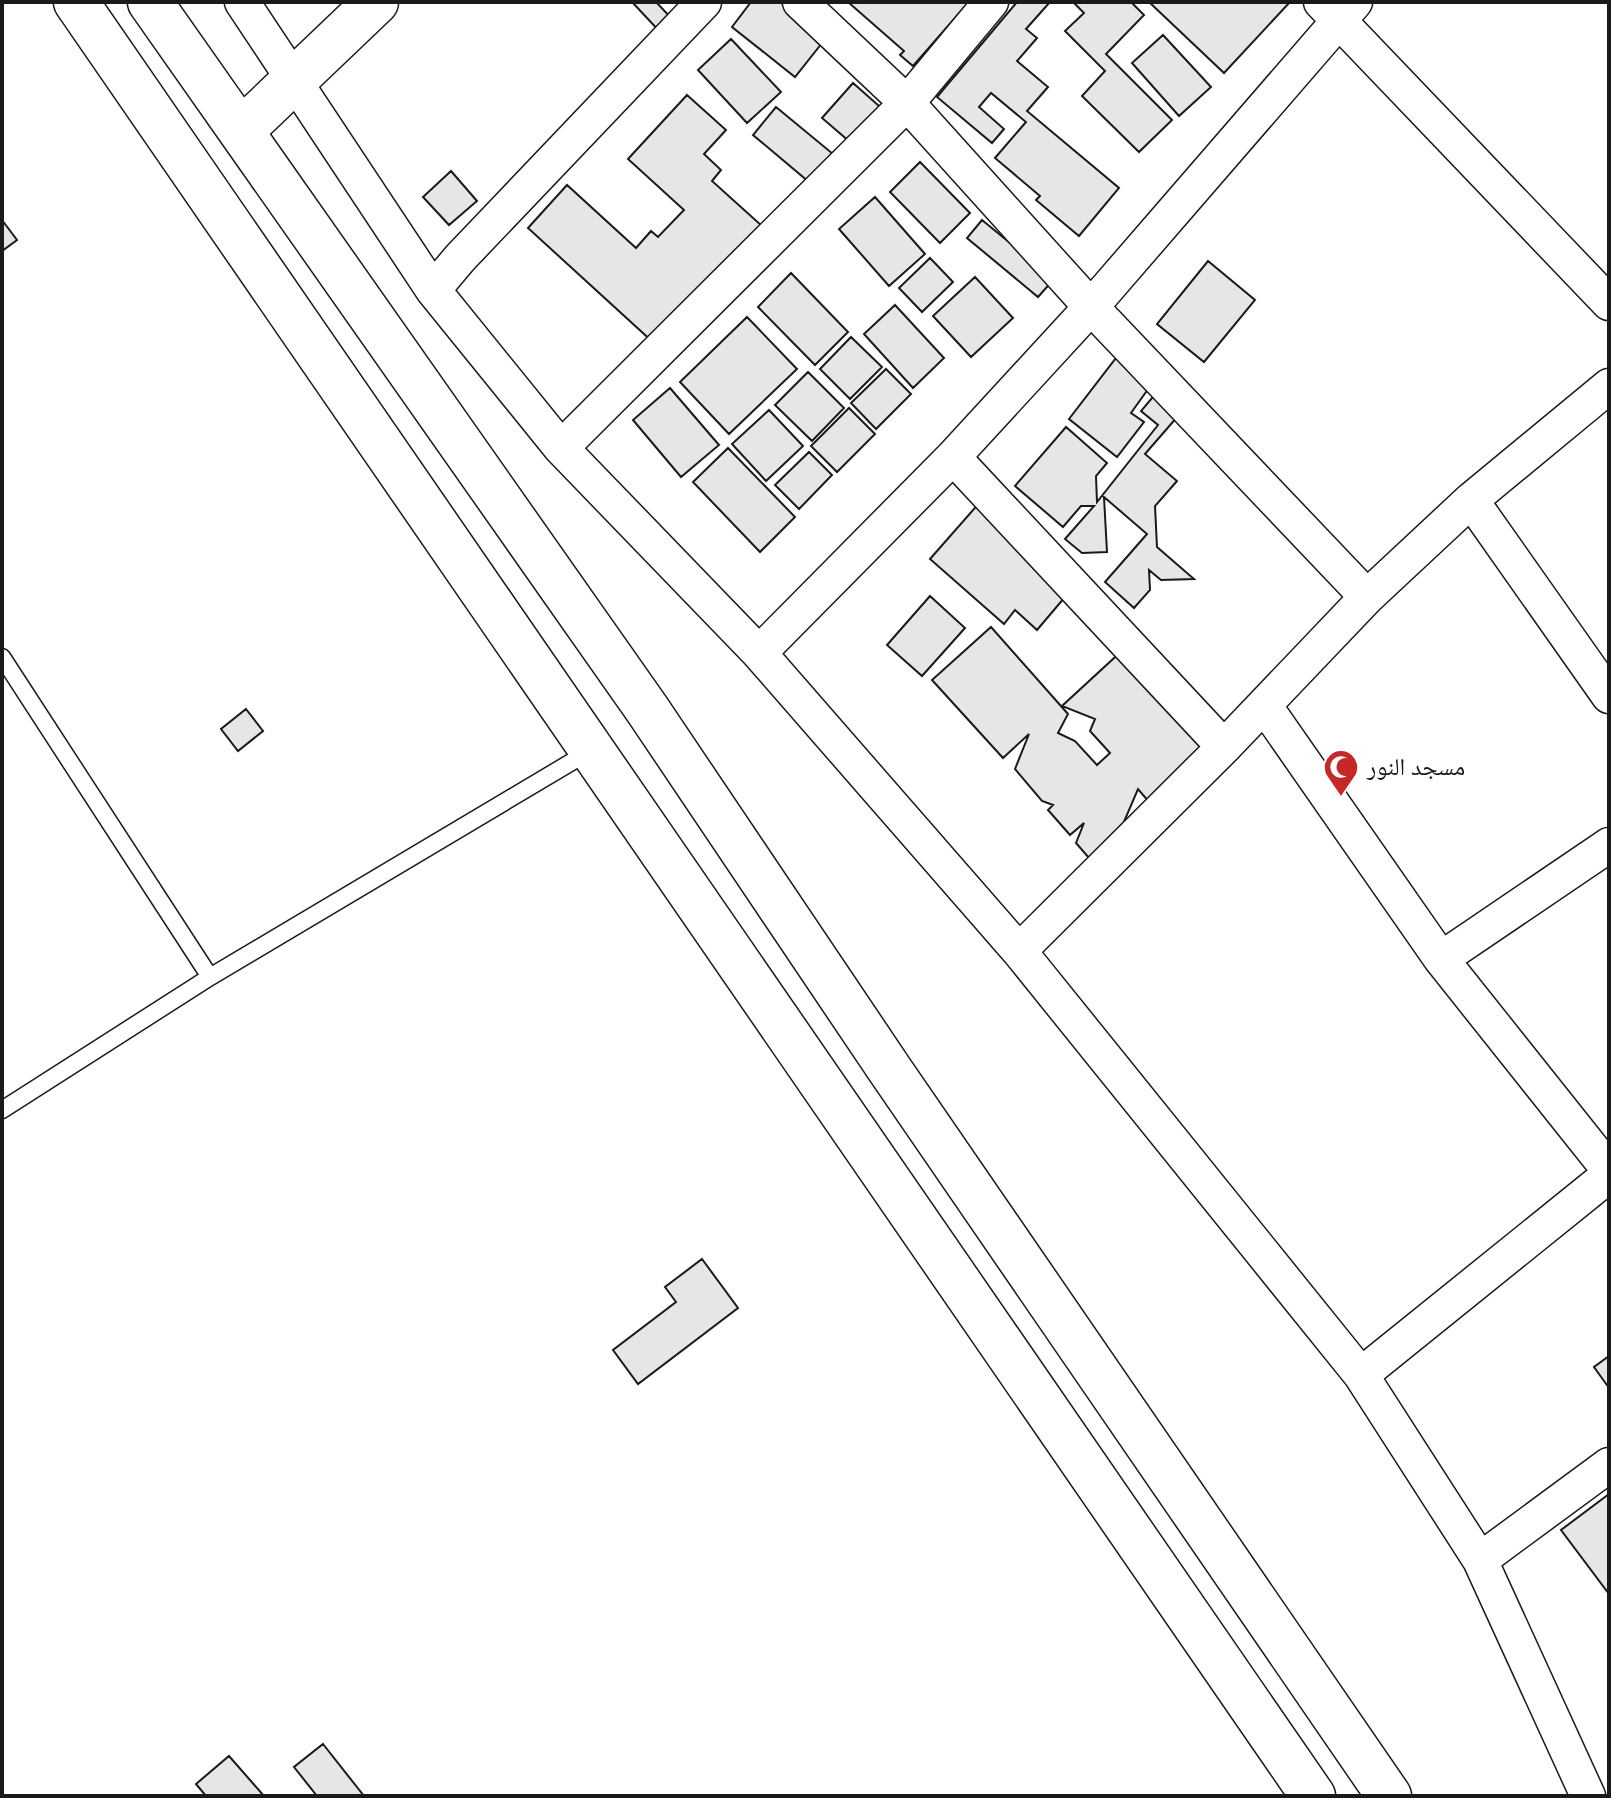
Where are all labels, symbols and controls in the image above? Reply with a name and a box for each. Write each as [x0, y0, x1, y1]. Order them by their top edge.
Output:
mosque icon: مسجد النور [1322, 748, 1360, 798]
place label: مسجد النور [1366, 751, 1465, 782]

